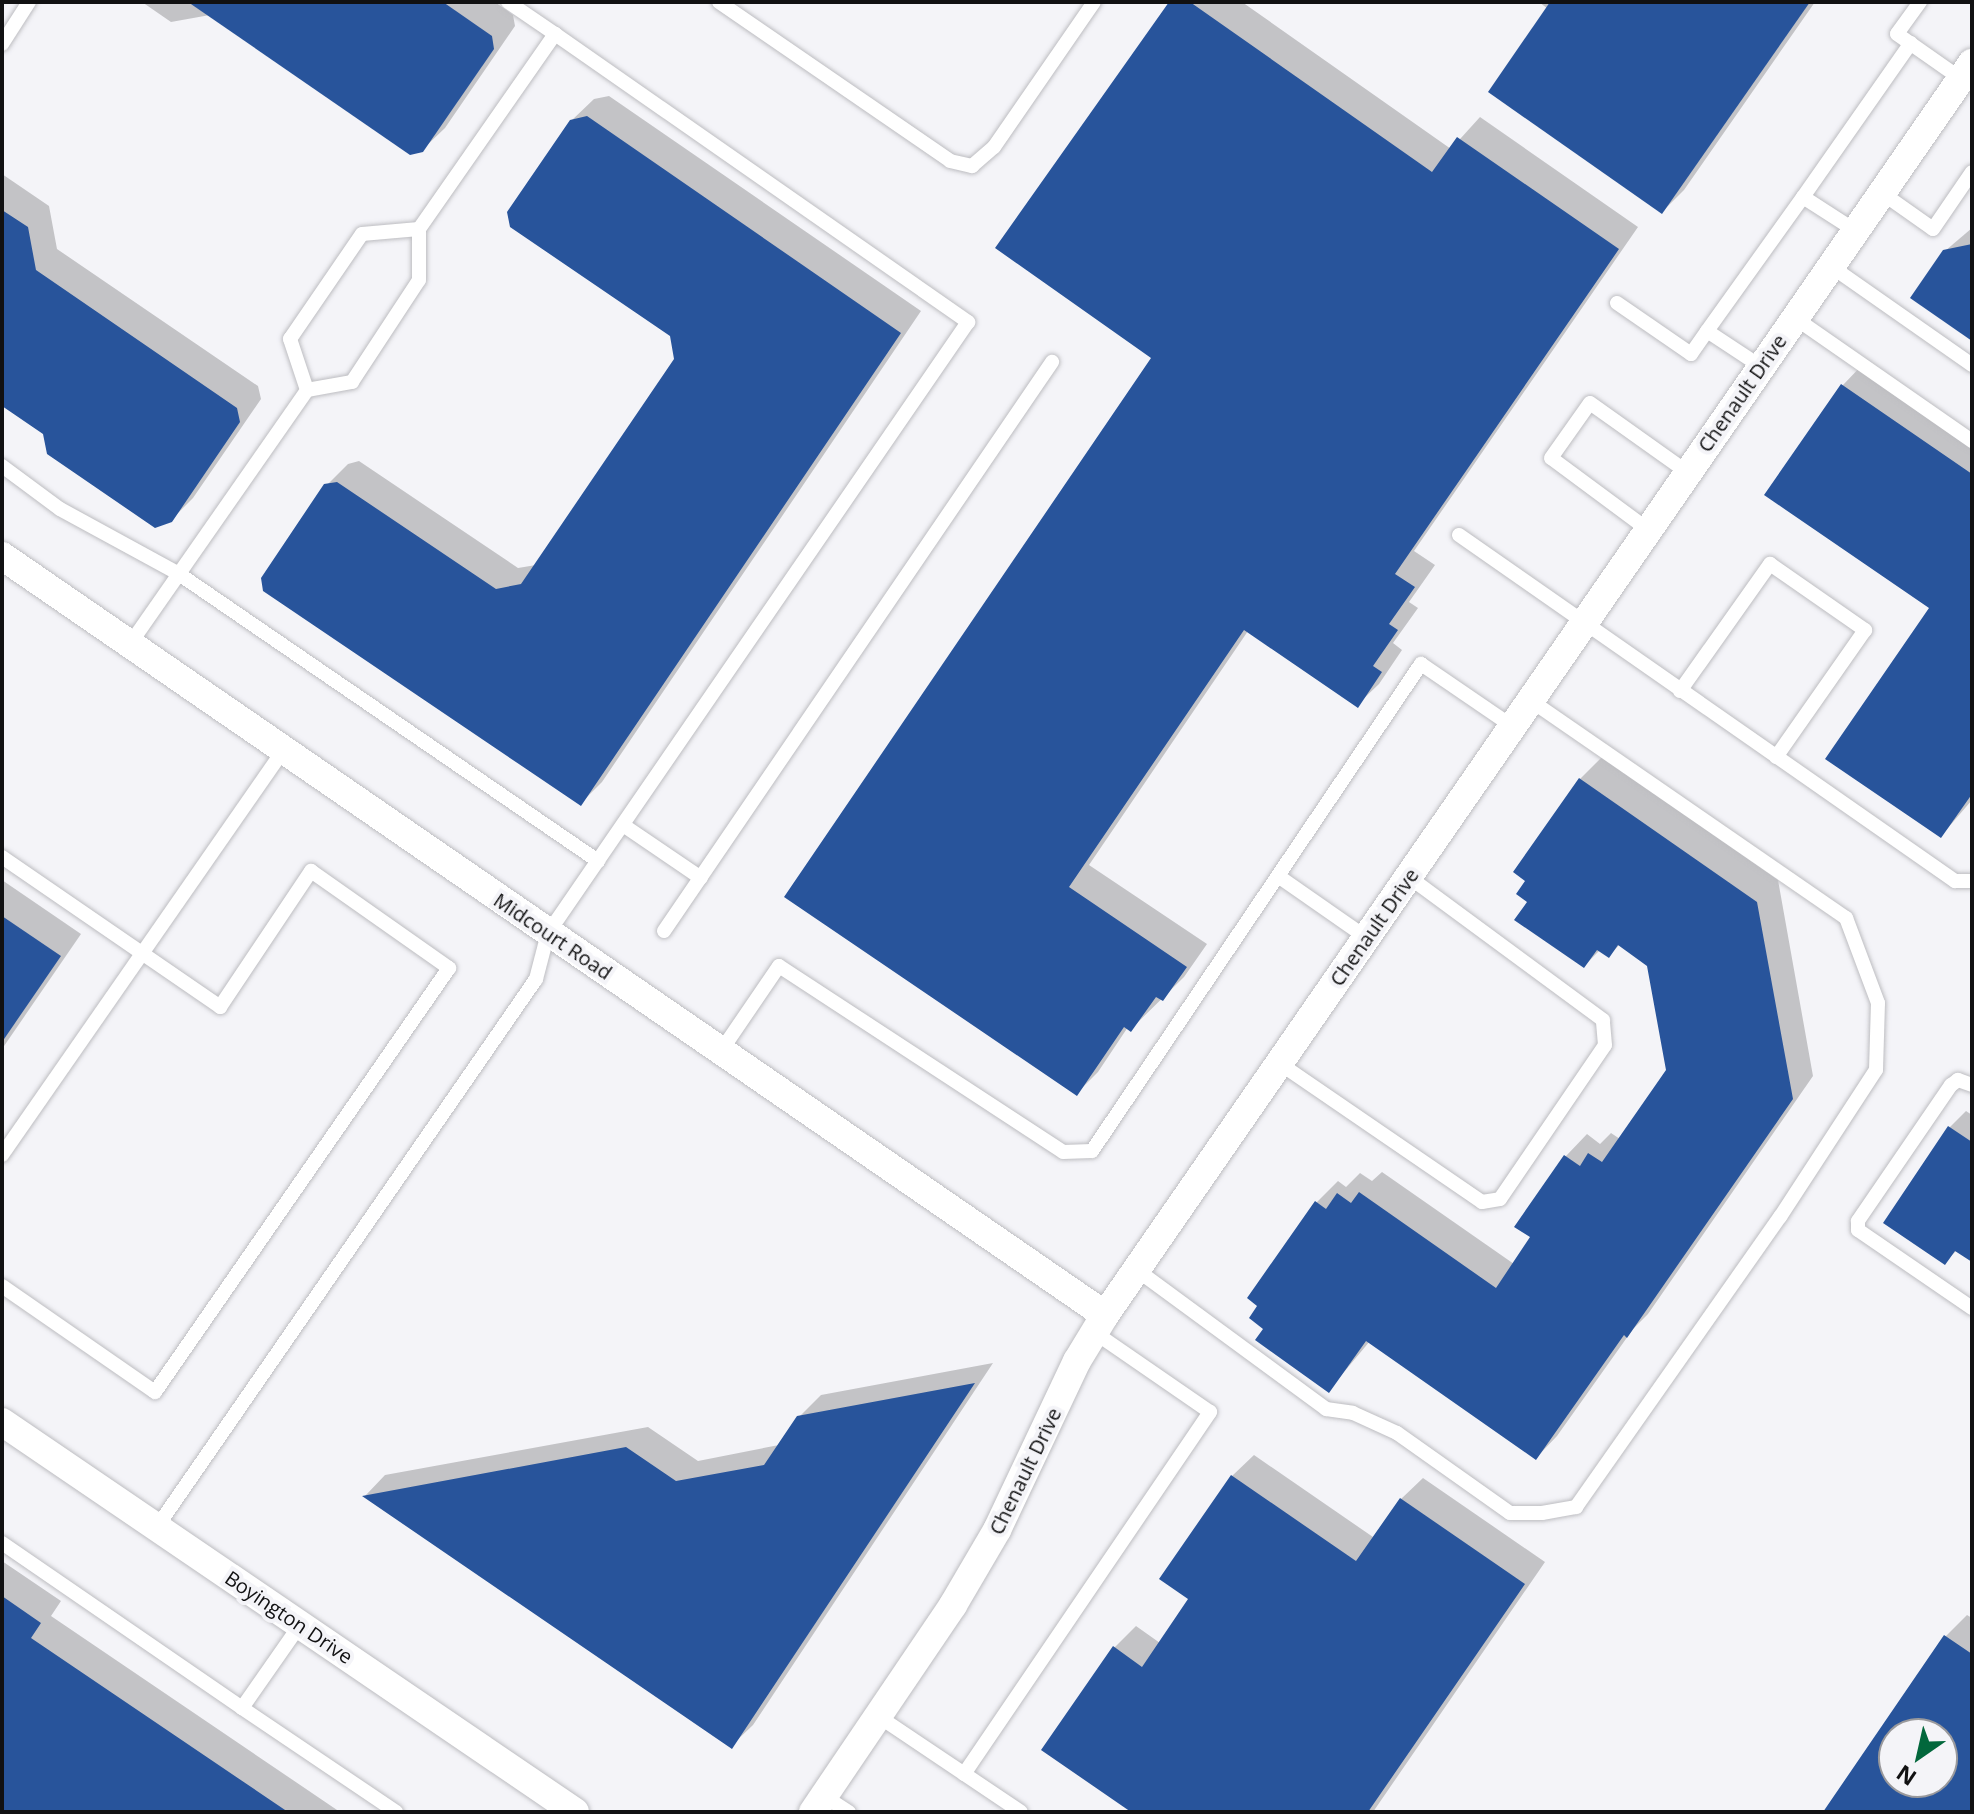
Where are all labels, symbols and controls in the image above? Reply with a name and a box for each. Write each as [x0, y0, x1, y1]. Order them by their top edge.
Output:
street label: Chenault Drive [1693, 330, 1791, 456]
street label: Chenault Drive [1325, 864, 1423, 990]
street label: Midcourt Road [489, 888, 617, 984]
street label: Chenault Drive [984, 1404, 1066, 1538]
street label: Boyington Drive [221, 1565, 357, 1669]
north arrow [1878, 1718, 1958, 1798]
text: N [1890, 1759, 1922, 1794]

